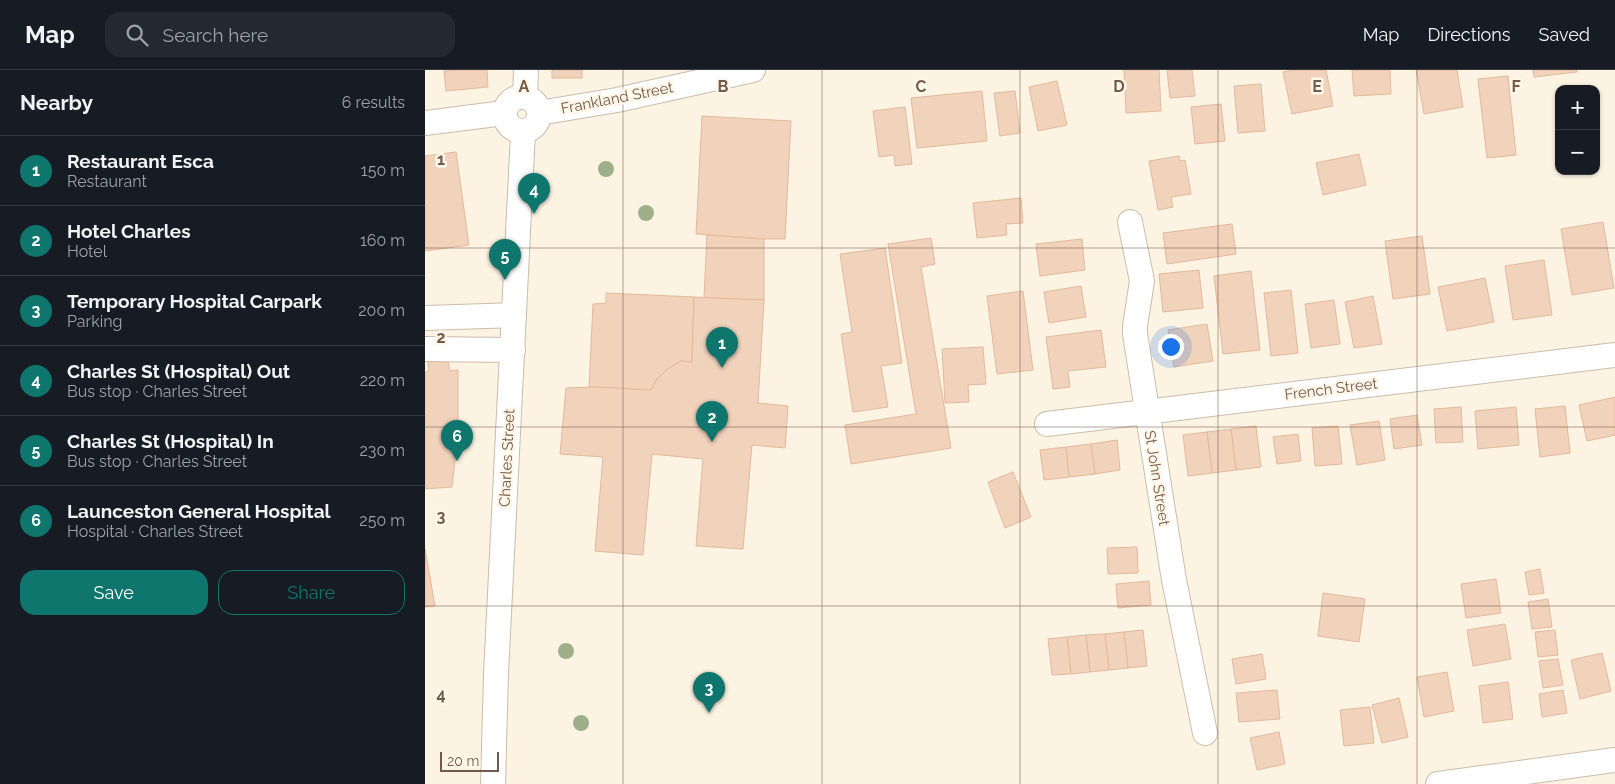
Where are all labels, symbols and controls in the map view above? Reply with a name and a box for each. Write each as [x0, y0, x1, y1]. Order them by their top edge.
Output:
search box [105, 12, 455, 57]
text: Map [25, 20, 75, 49]
icon: search [123, 21, 151, 49]
text: Search here [163, 24, 268, 46]
text: Map [1363, 24, 1399, 45]
text: Directions [1427, 24, 1511, 45]
text: Saved [1539, 24, 1590, 45]
text: A [519, 77, 530, 96]
text: B [718, 77, 729, 96]
text: C [916, 77, 927, 96]
text: D [1113, 77, 1125, 96]
text: E [1312, 77, 1322, 96]
text: F [1511, 77, 1521, 96]
street label: Frankland Street [559, 78, 675, 118]
map controls [1555, 85, 1600, 175]
button: + [1555, 85, 1600, 130]
text: Nearby [20, 90, 93, 115]
text: 6 results [342, 93, 405, 112]
button: − [1555, 130, 1600, 175]
text: Restaurant Esca [67, 150, 214, 172]
text: 1 [437, 150, 445, 169]
text: 1 [32, 161, 40, 180]
text: 150 m [361, 161, 405, 180]
text: Restaurant [67, 172, 147, 191]
pin: 4 [518, 173, 550, 214]
text: Hotel Charles [67, 220, 191, 242]
text: 2 [31, 231, 41, 250]
text: 160 m [360, 231, 405, 250]
pin: 5 [489, 239, 521, 280]
text: Hotel [67, 242, 107, 261]
text: Temporary Hospital Carpark [67, 290, 322, 312]
text: 3 [32, 301, 40, 320]
text: 200 m [358, 301, 405, 320]
text: Parking [67, 312, 122, 331]
pin: 1 [706, 327, 738, 368]
text: 2 [436, 328, 446, 347]
your location [1158, 334, 1184, 360]
text: Charles St (Hospital) Out [67, 360, 290, 382]
text: 4 [31, 371, 41, 390]
text: 220 m [360, 371, 405, 390]
street label: French Street [1284, 374, 1378, 404]
text: Bus stop · Charles Street [67, 382, 247, 401]
pin: 2 [696, 401, 728, 442]
street label: Charles Street [495, 409, 519, 507]
pin: 6 [441, 420, 473, 461]
street label: St John Street [1141, 429, 1173, 527]
text: Charles St (Hospital) In [67, 430, 274, 452]
text: 5 [32, 441, 40, 460]
text: 230 m [360, 441, 405, 460]
text: Bus stop · Charles Street [67, 452, 247, 471]
text: Launceston General Hospital [67, 500, 331, 522]
text: 3 [437, 507, 446, 526]
text: 6 [31, 511, 41, 530]
text: 250 m [359, 511, 405, 530]
text: Hospital · Charles Street [67, 522, 243, 541]
button: Save [20, 570, 208, 615]
button: Share [218, 570, 405, 615]
pin: 3 [693, 672, 725, 713]
text: 4 [436, 685, 446, 704]
scale bar [440, 749, 499, 772]
text: 20 m [447, 753, 479, 769]

